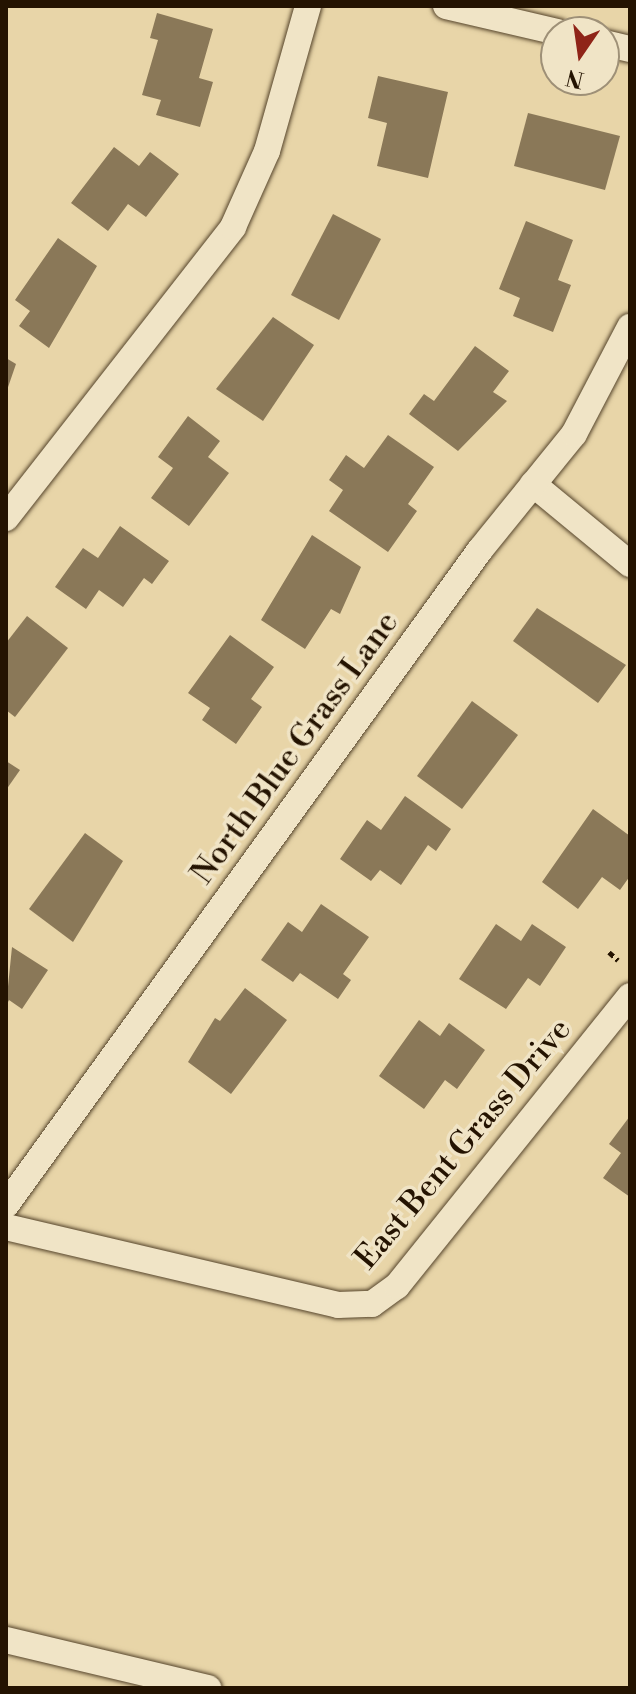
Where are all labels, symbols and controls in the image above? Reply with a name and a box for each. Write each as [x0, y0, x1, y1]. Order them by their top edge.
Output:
north arrow [540, 16, 620, 96]
text: N [563, 63, 586, 93]
street label: North Blue Grass Lane [183, 604, 407, 892]
street label: East Bent Grass Drive [347, 1011, 579, 1277]

